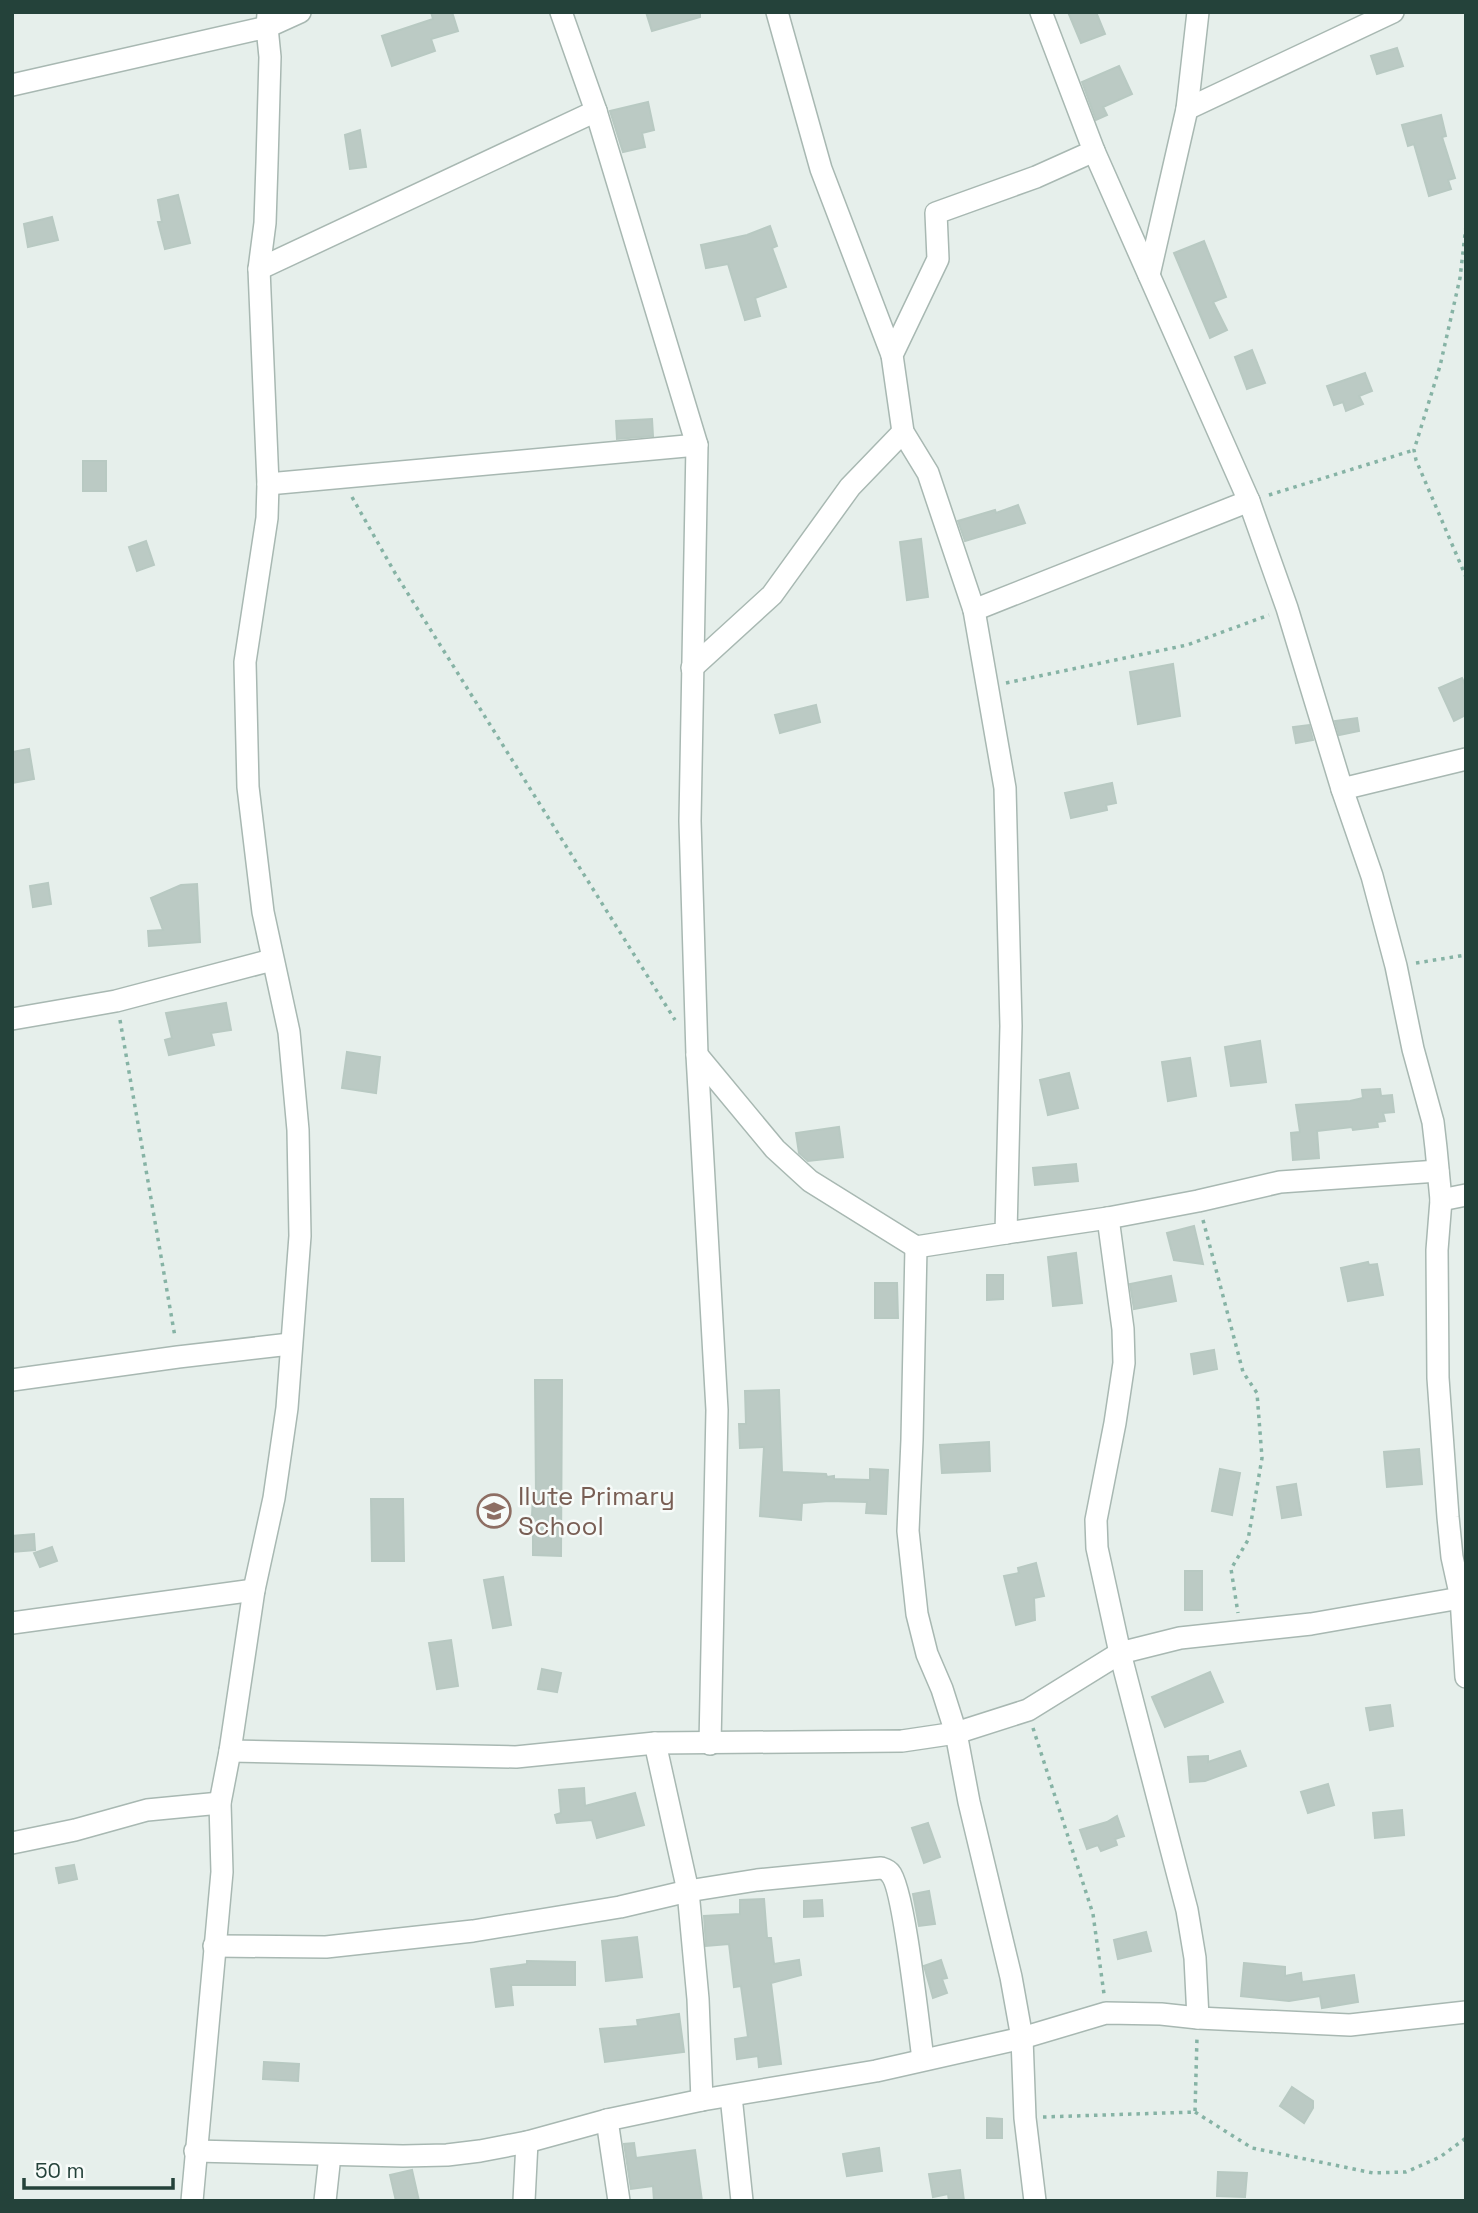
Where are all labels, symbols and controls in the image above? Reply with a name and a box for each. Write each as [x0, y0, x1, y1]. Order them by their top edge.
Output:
place label: Ilute Primary School [518, 1479, 675, 1543]
school or university icon: Ilute Primary School [475, 1492, 513, 1530]
scale bar [24, 2146, 173, 2190]
text: 50 m [35, 2157, 85, 2184]

